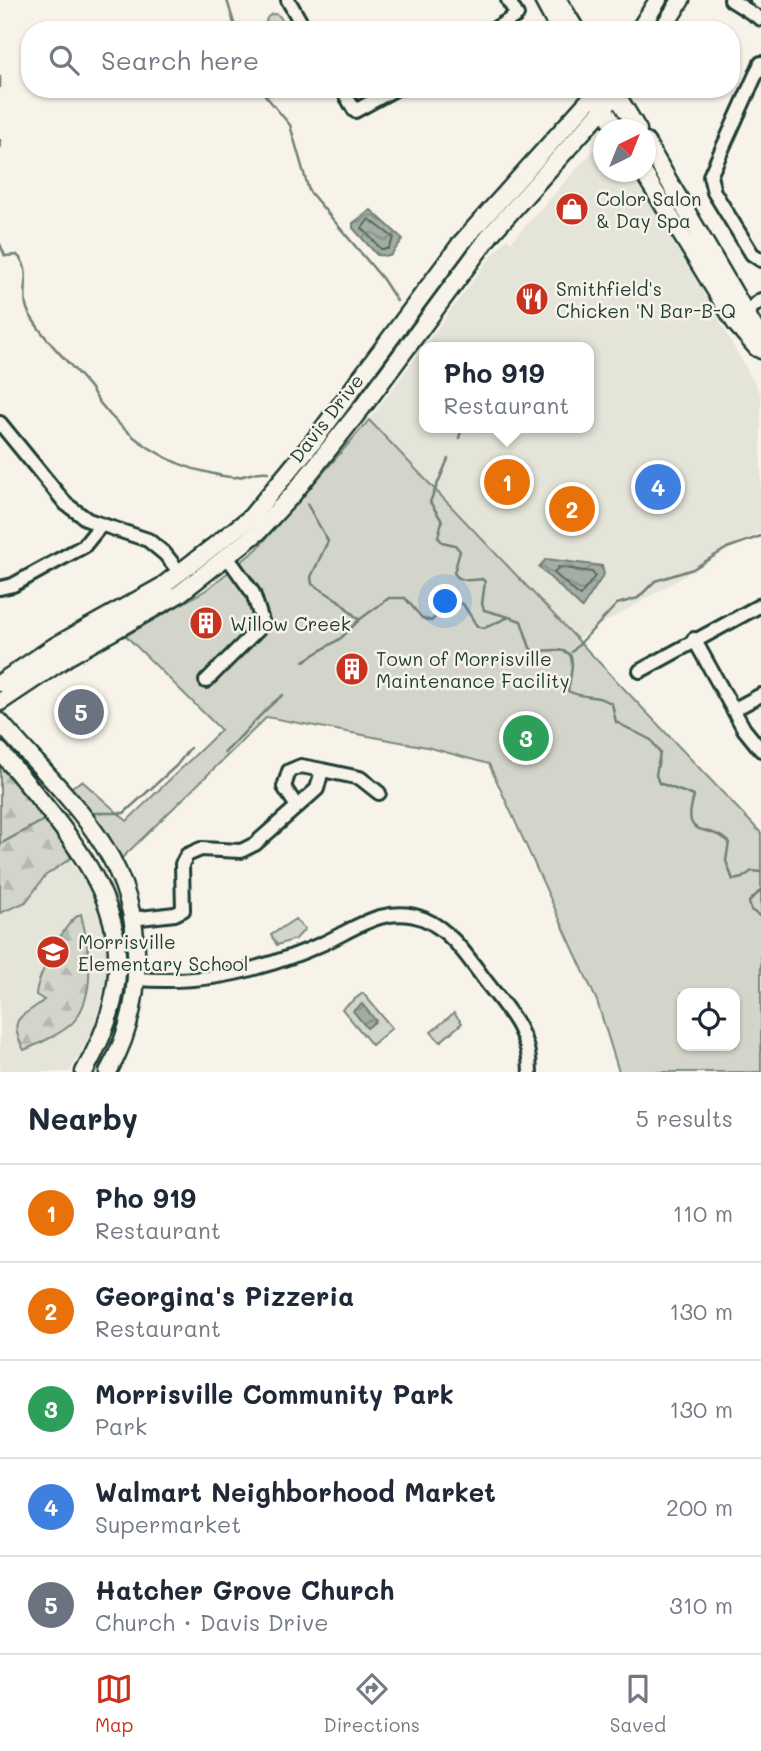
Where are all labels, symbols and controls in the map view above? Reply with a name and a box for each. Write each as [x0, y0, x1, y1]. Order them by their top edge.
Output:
search box [21, 21, 740, 98]
icon: search [45, 41, 83, 79]
text: Search here [101, 43, 259, 77]
north arrow [593, 119, 656, 182]
place label: Color Salon & Day Spa [596, 186, 702, 233]
shop icon: Color Salon & Day Spa [553, 190, 591, 228]
place label: Smithfield's Chicken 'N Bar-B-Q [556, 276, 736, 323]
restaurant icon: Smithfield's Chicken 'N Bar-B-Q [513, 280, 551, 318]
popup [419, 342, 594, 433]
text: Pho 919 [444, 356, 544, 390]
street label: Davis Drive [283, 368, 369, 468]
text: Restaurant [444, 390, 569, 420]
pin: 1 [484, 456, 530, 508]
pin: 4 [635, 461, 681, 513]
pin: 2 [549, 483, 595, 535]
your location [428, 584, 462, 618]
building icon: Willow Creek [187, 604, 225, 642]
place label: Willow Creek [230, 611, 351, 636]
place label: Town of Morrisville Maintenance Facility [376, 646, 570, 693]
building icon: Town of Morrisville Maintenance Facility [333, 650, 371, 688]
pin: 5 [58, 686, 104, 738]
pin: 3 [503, 712, 549, 764]
place label: Morrisville Elementary School [78, 929, 248, 976]
school or university icon: Morrisville Elementary School [34, 933, 72, 971]
map controls [677, 988, 740, 1051]
button: locate [677, 988, 740, 1051]
text: Nearby [28, 1098, 138, 1138]
text: 5 results [636, 1103, 733, 1133]
text: Pho 919 [95, 1181, 196, 1215]
text: 1 [46, 1198, 56, 1228]
text: 110 m [673, 1198, 733, 1228]
text: Restaurant [95, 1215, 221, 1245]
text: Georgina's Pizzeria [95, 1279, 354, 1313]
text: 2 [45, 1296, 57, 1326]
text: 130 m [669, 1296, 733, 1326]
text: Restaurant [95, 1313, 221, 1343]
text: Morrisville Community Park [95, 1377, 454, 1411]
text: 3 [44, 1394, 58, 1424]
text: 130 m [669, 1394, 733, 1424]
text: Park [95, 1411, 147, 1441]
text: Walmart Neighborhood Market [95, 1475, 496, 1509]
text: 4 [44, 1492, 58, 1522]
text: 200 m [666, 1492, 733, 1522]
text: Supermarket [95, 1509, 241, 1539]
text: Hatcher Grove Church [95, 1573, 394, 1607]
text: 5 [44, 1590, 58, 1620]
text: 310 m [669, 1590, 733, 1620]
text: Church · Davis Drive [95, 1607, 328, 1637]
tab: Map [95, 1670, 134, 1737]
tab: Directions [323, 1670, 420, 1737]
tab: Saved [610, 1670, 666, 1737]

